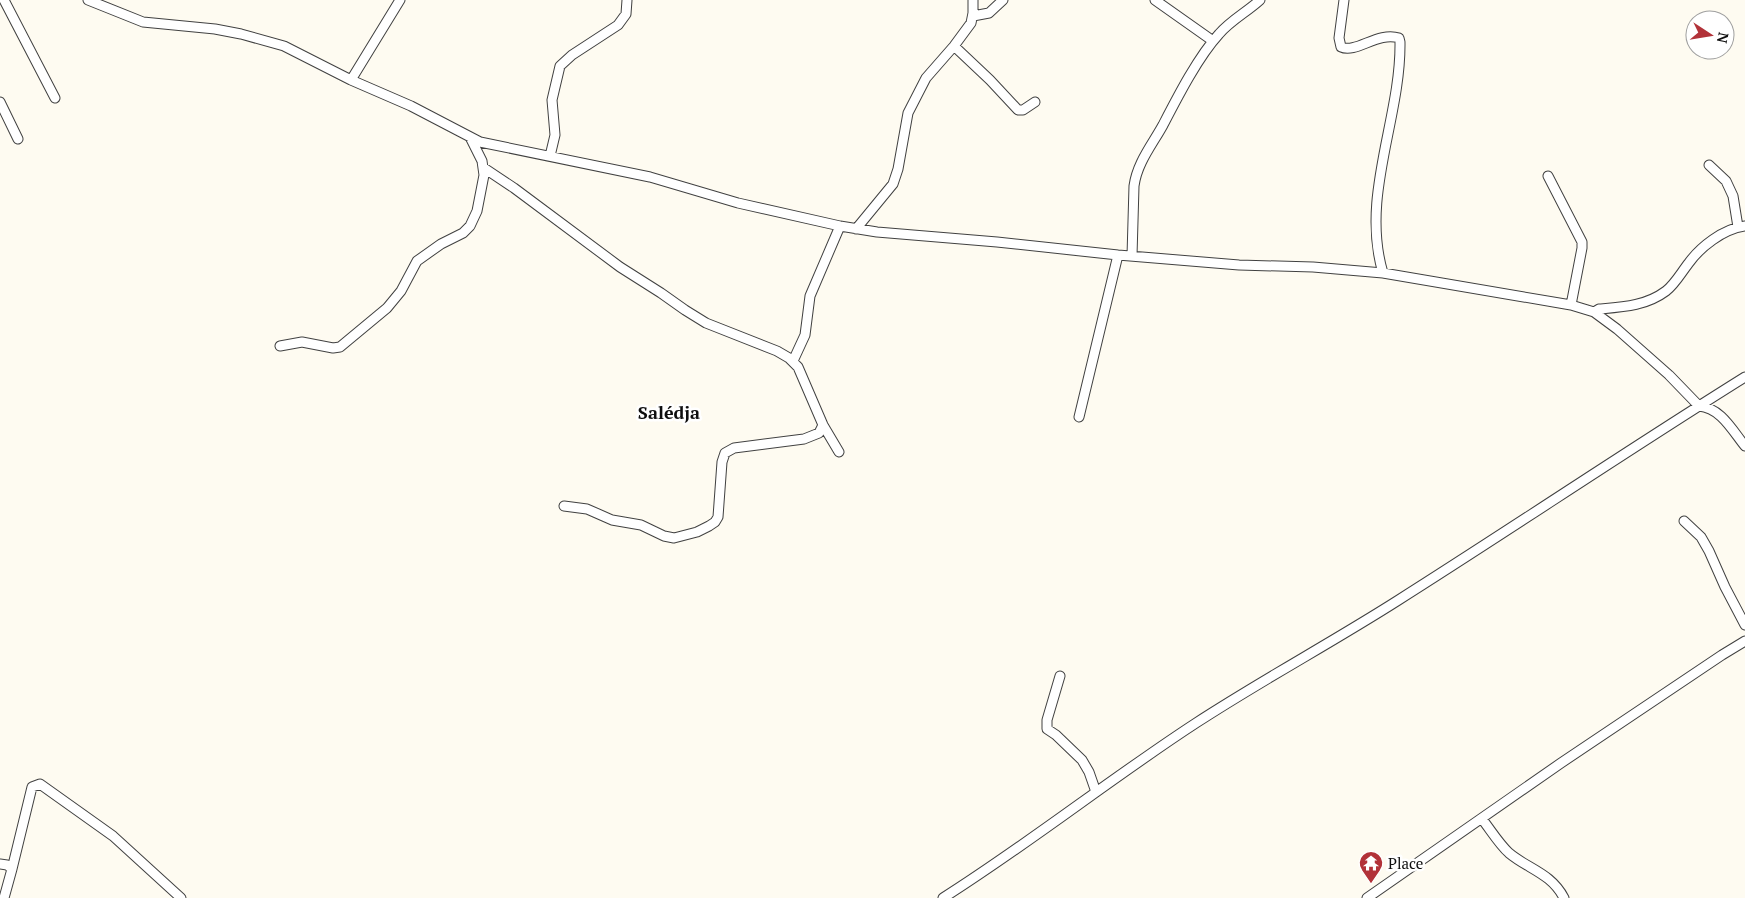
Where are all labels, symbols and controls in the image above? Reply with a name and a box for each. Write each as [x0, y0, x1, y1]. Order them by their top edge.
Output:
north arrow [1685, 10, 1735, 60]
text: N [1713, 31, 1734, 45]
district label: Salédja [638, 400, 700, 424]
temple icon: Place [1358, 850, 1384, 884]
place label: Place [1388, 853, 1423, 873]

